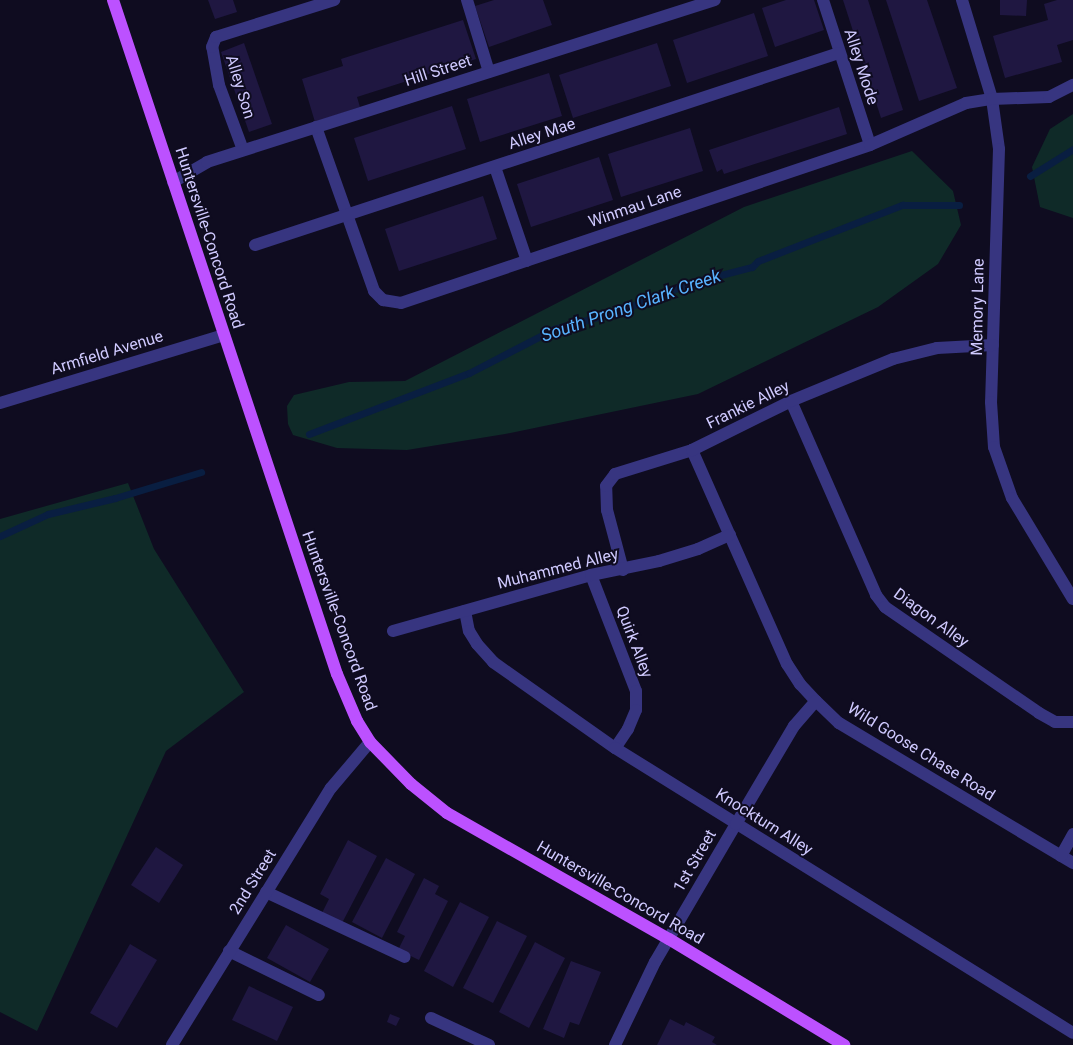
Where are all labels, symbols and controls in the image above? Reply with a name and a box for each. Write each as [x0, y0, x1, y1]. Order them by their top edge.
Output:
street label: Alley Mode [840, 27, 882, 107]
street label: Hill Street [402, 51, 474, 91]
street label: Alley Son [221, 53, 259, 121]
street label: Alley Mae [506, 114, 578, 154]
street label: Huntersville-Concord Road [171, 145, 247, 331]
street label: Winmau Lane [586, 182, 684, 232]
street label: Memory Lane [968, 258, 988, 356]
water label: South Prong Clark Creek [538, 265, 724, 347]
street label: Armfield Avenue [49, 327, 165, 379]
street label: Frankie Alley [703, 377, 793, 433]
street label: Huntersville-Concord Road [298, 529, 380, 713]
street label: Muhammed Alley [496, 545, 620, 593]
street label: Diagon Alley [890, 584, 972, 652]
street label: Quirk Alley [612, 603, 656, 681]
street label: Wild Goose Chase Road [844, 699, 998, 805]
street label: Knockturn Alley [712, 785, 816, 859]
street label: 1st Street [670, 826, 720, 896]
street label: Huntersville-Concord Road [533, 837, 707, 949]
street label: 2nd Street [226, 846, 280, 918]

